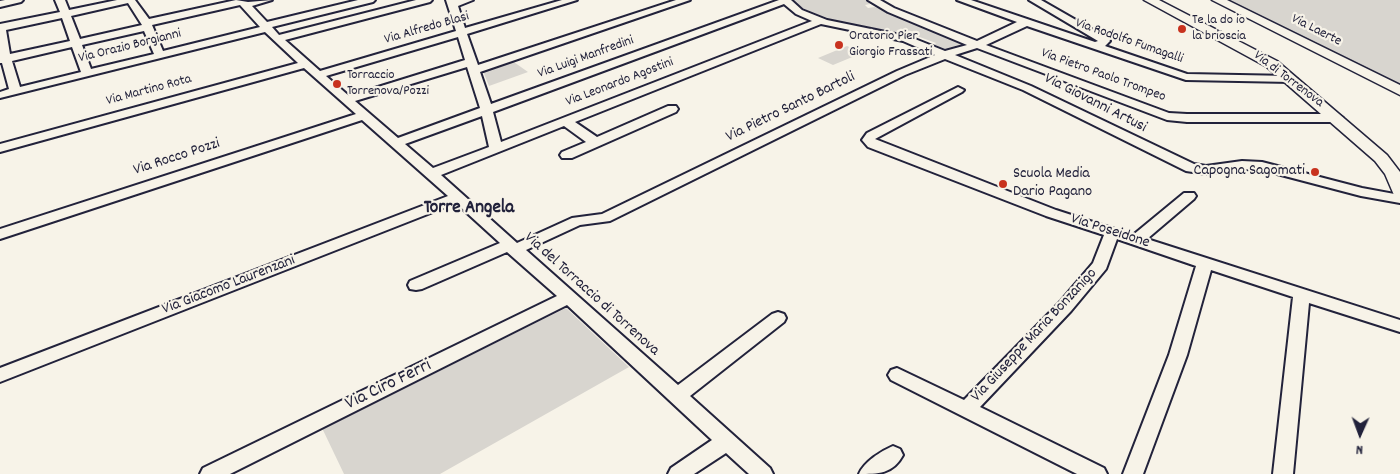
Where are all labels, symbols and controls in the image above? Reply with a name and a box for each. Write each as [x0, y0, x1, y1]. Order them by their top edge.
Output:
street label: Via Alfredo Blasi [383, 9, 471, 49]
street label: Via Laerte [1288, 11, 1344, 51]
place label: Te la do io la brioscia [1192, 13, 1246, 46]
street label: Via Rodolfo Fumagalli [1073, 16, 1185, 68]
marker: Te la do io la brioscia [1176, 23, 1188, 35]
street label: Via Orazio Borgianni [77, 26, 183, 68]
place label: Oratorio Pier Giorgio Frassati [849, 29, 932, 62]
street label: Via Luigi Manfredini [536, 33, 636, 83]
marker: Oratorio Pier Giorgio Frassati [833, 39, 845, 51]
street label: Via Pietro Paolo Trompeo [1038, 46, 1168, 106]
street label: Via di Torrenova [1250, 48, 1326, 112]
street label: Via Leonardo Agostini [564, 55, 676, 111]
place label: Torraccio Torrenova/Pozzi [347, 68, 429, 100]
street label: Via Pietro Santo Bartoli [723, 68, 859, 148]
street label: Via Giovanni Artusi [1040, 70, 1150, 138]
street label: Via Martino Rota [105, 72, 193, 110]
marker: Torraccio Torrenova/Pozzi [331, 78, 343, 90]
street label: Via Rocco Pozzi [131, 135, 223, 181]
place label: Capogna Sagomati [1194, 162, 1305, 182]
place label: Scuola Media Dario Pagano [1013, 165, 1092, 203]
marker: Capogna Sagomati [1309, 166, 1321, 178]
marker: Scuola Media Dario Pagano [997, 178, 1009, 190]
district label: Torre Angela [424, 198, 514, 220]
street label: Via Poseidone [1068, 210, 1152, 254]
street label: Via del Torraccio di Torrenova [519, 229, 663, 361]
street label: Via Giacomo Laurenzani [160, 252, 298, 320]
street label: Via Giuseppe Maria Bonzanigo [968, 265, 1102, 407]
street label: Via Ciro Ferri [342, 355, 436, 417]
north arrow [1335, 409, 1385, 459]
text: N [1356, 439, 1363, 459]

